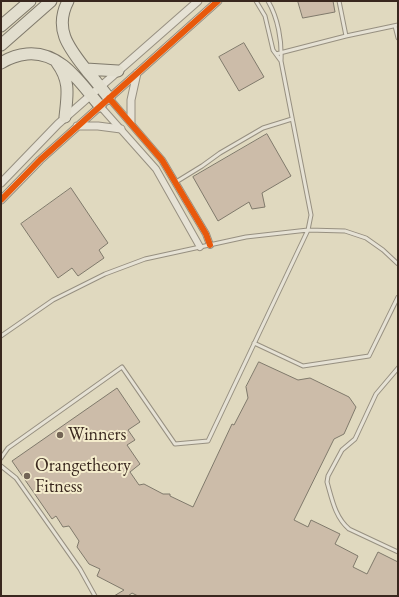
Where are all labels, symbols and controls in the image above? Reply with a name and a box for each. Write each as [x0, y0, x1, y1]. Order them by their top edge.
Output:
place label: Winners [68, 424, 126, 446]
marker: Winners [55, 430, 65, 440]
place label: Orangetheory Fitness [35, 455, 131, 498]
marker: Orangetheory Fitness [22, 471, 32, 481]

